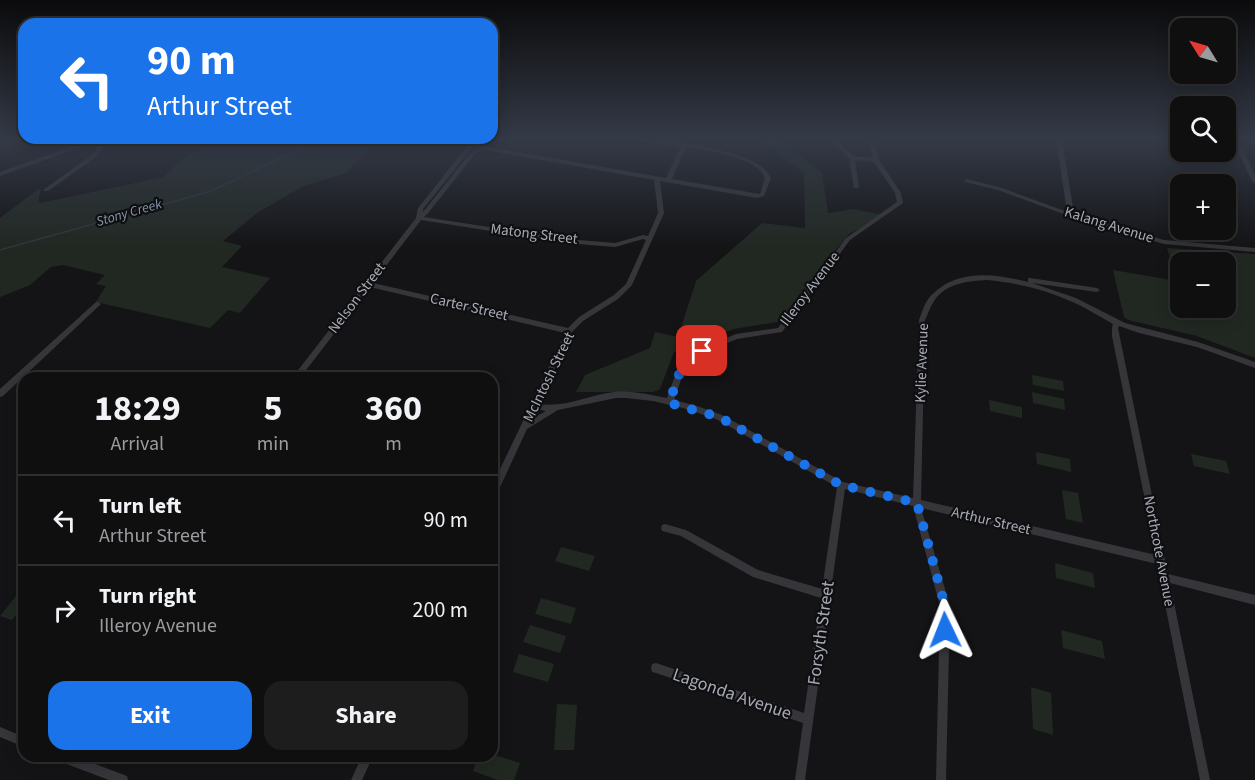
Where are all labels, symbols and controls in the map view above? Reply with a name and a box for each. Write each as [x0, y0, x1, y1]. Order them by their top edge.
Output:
north arrow [1170, 18, 1236, 84]
map controls [1170, 18, 1236, 318]
text: 90 m [147, 31, 236, 91]
icon: left [48, 42, 126, 120]
text: Arthur Street [147, 87, 292, 126]
button: search [1170, 96, 1236, 162]
button: + [1170, 174, 1236, 240]
water label: Stony Creek [94, 194, 165, 232]
street label: Kalang Avenue [1062, 201, 1156, 249]
street label: Matong Street [489, 218, 579, 250]
street label: Illeroy Avenue [775, 247, 845, 331]
button: − [1170, 252, 1236, 318]
street label: Nelson Street [323, 258, 391, 338]
street label: Carter Street [428, 288, 510, 326]
street label: Kylie Avenue [910, 323, 934, 403]
pin [676, 325, 727, 376]
street label: McIntosh Street [518, 328, 580, 426]
icon: arrive [685, 334, 718, 367]
text: 18:29 [94, 383, 181, 434]
text: 5 [263, 383, 282, 434]
text: 360 [365, 383, 422, 434]
text: Arrival [110, 430, 164, 458]
text: min [257, 430, 289, 458]
text: m [385, 430, 402, 458]
text: Turn left [99, 490, 181, 522]
street label: Northcote Avenue [1138, 494, 1180, 608]
street label: Arthur Street [949, 502, 1033, 540]
icon: left [48, 504, 81, 537]
text: 90 m [423, 504, 468, 536]
text: Arthur Street [99, 522, 206, 550]
street label: Forsyth Street [801, 579, 841, 687]
text: Turn right [99, 580, 196, 612]
icon: right [48, 594, 81, 627]
text: 200 m [413, 594, 468, 626]
position arrow [913, 598, 977, 662]
text: Illeroy Avenue [99, 612, 217, 640]
street label: Lagonda Avenue [669, 662, 795, 726]
button: Exit [48, 681, 252, 750]
button: Share [264, 681, 468, 750]

